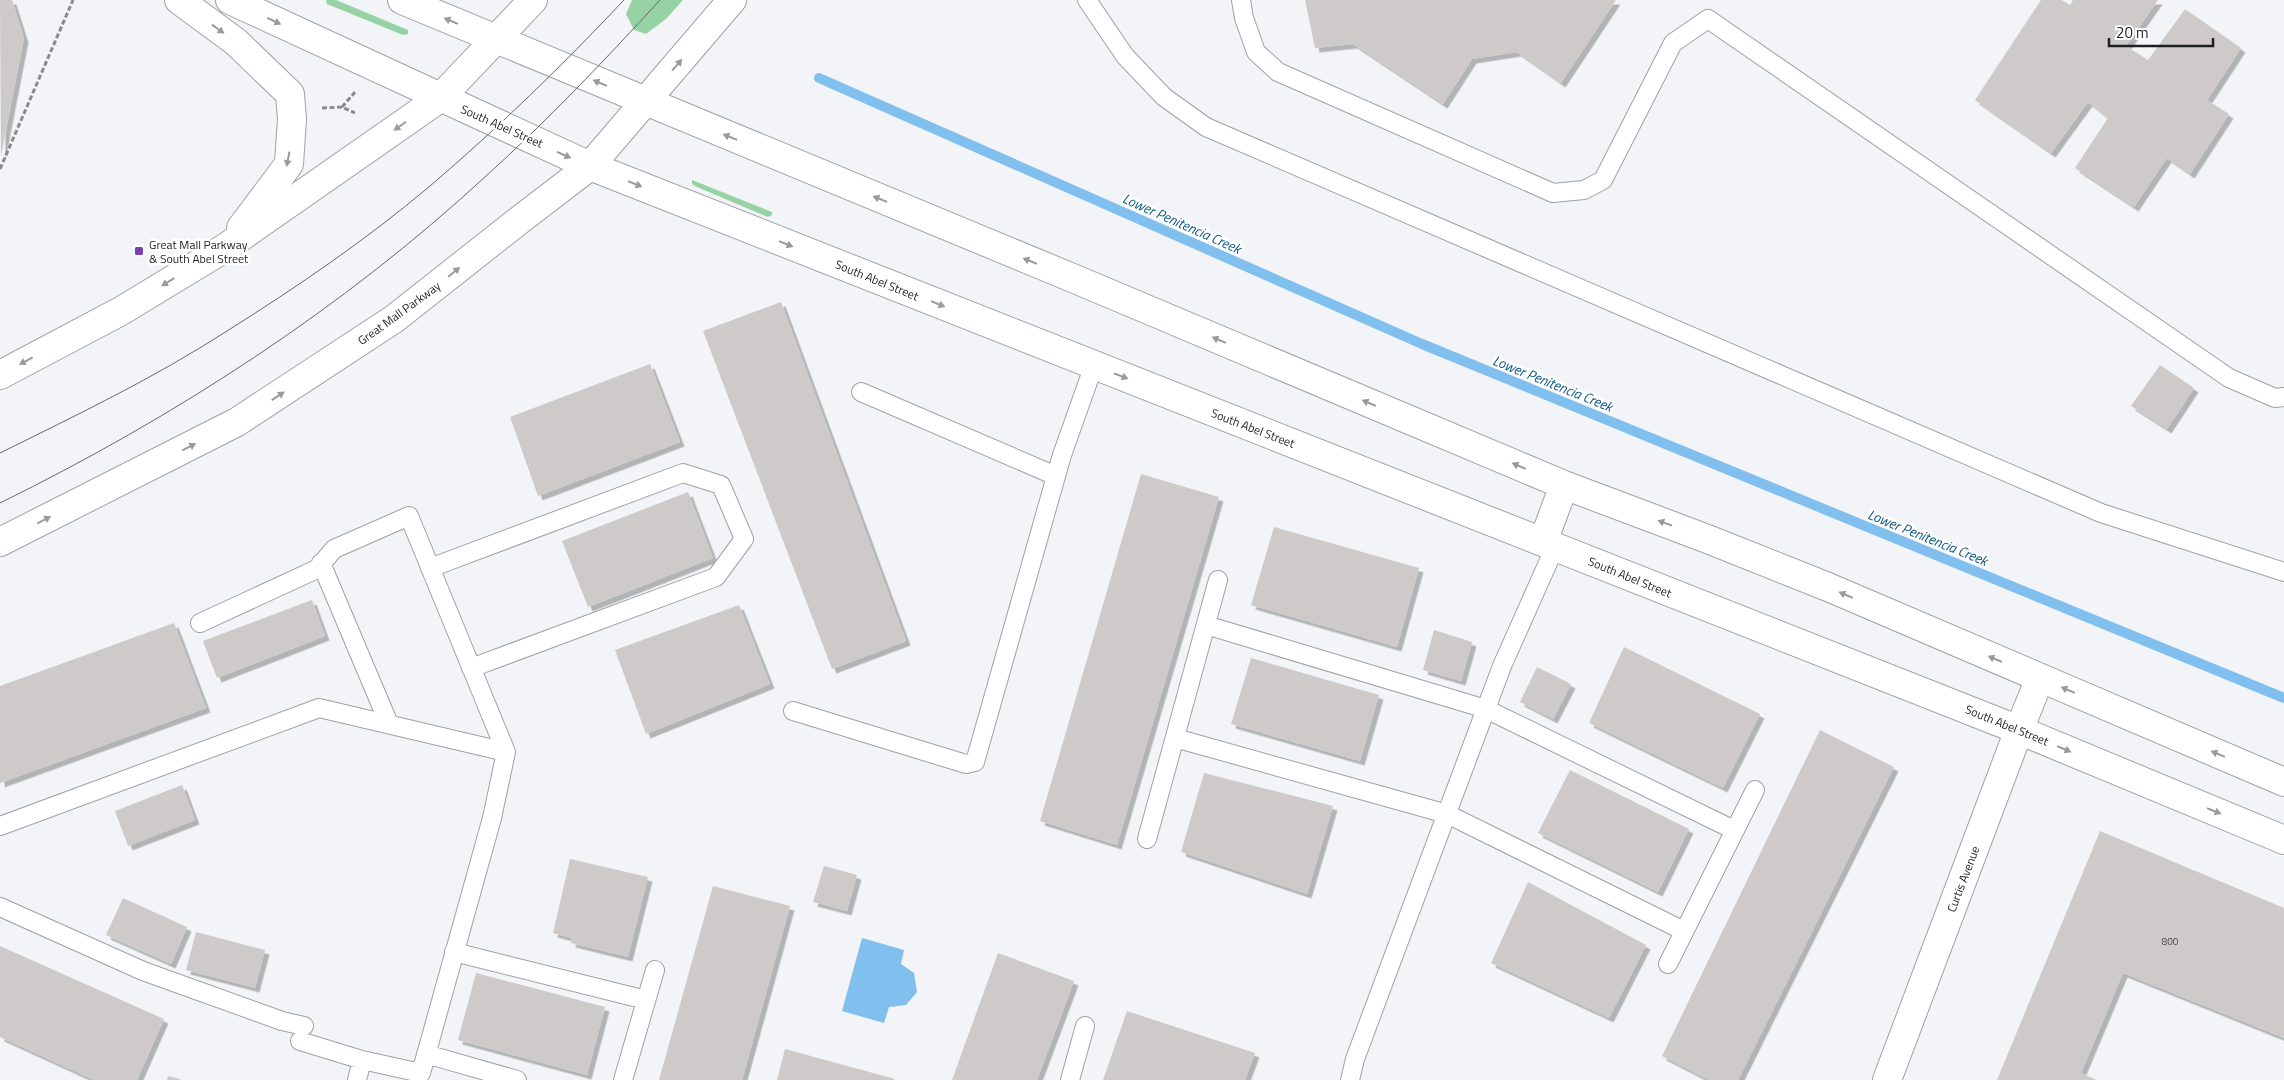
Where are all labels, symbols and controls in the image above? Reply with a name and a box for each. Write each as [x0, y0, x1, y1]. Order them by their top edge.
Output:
scale bar [2109, 15, 2213, 47]
one-way arrow [267, 17, 281, 25]
one-way arrow [444, 17, 458, 25]
text: 20 m [2116, 21, 2149, 44]
one-way arrow [211, 24, 225, 34]
one-way arrow [672, 59, 683, 72]
one-way arrow [593, 79, 607, 87]
street label: South Abel Street [458, 99, 547, 153]
one-way arrow [393, 121, 406, 131]
one-way arrow [723, 132, 737, 140]
one-way arrow [284, 151, 292, 167]
one-way arrow [557, 151, 571, 159]
one-way arrow [628, 181, 642, 189]
water label: Lower Penitencia Creek [1119, 187, 1246, 259]
one-way arrow [873, 194, 887, 202]
place label: Great Mall Parkway & South Abel Street [149, 235, 249, 268]
one-way arrow [779, 241, 794, 248]
marker: Great Mall Parkway & South Abel Street [133, 245, 145, 257]
street label: South Abel Street [832, 255, 922, 306]
one-way arrow [1023, 256, 1037, 264]
one-way arrow [447, 267, 460, 278]
street label: Great Mall Parkway [354, 276, 445, 350]
one-way arrow [162, 278, 175, 287]
one-way arrow [930, 300, 945, 308]
one-way arrow [1211, 336, 1226, 344]
water label: Lower Penitencia Creek [1490, 349, 1618, 417]
one-way arrow [19, 357, 33, 365]
one-way arrow [1114, 372, 1129, 380]
one-way arrow [271, 391, 285, 400]
one-way arrow [1361, 399, 1376, 407]
street label: South Abel Street [1208, 403, 1298, 453]
one-way arrow [182, 443, 196, 451]
one-way arrow [1512, 462, 1526, 470]
water label: Lower Penitencia Creek [1865, 503, 1993, 571]
one-way arrow [37, 516, 51, 524]
one-way arrow [1657, 519, 1672, 526]
street label: South Abel Street [1585, 552, 1675, 603]
one-way arrow [1839, 590, 1853, 598]
one-way arrow [1987, 655, 2002, 663]
one-way arrow [2061, 686, 2075, 694]
street label: South Abel Street [1962, 700, 2052, 751]
one-way arrow [2056, 745, 2071, 753]
one-way arrow [2210, 750, 2225, 758]
one-way arrow [2207, 807, 2221, 815]
street label: Curtis Avenue [1942, 843, 1984, 915]
house number: 800 [2162, 934, 2179, 949]

